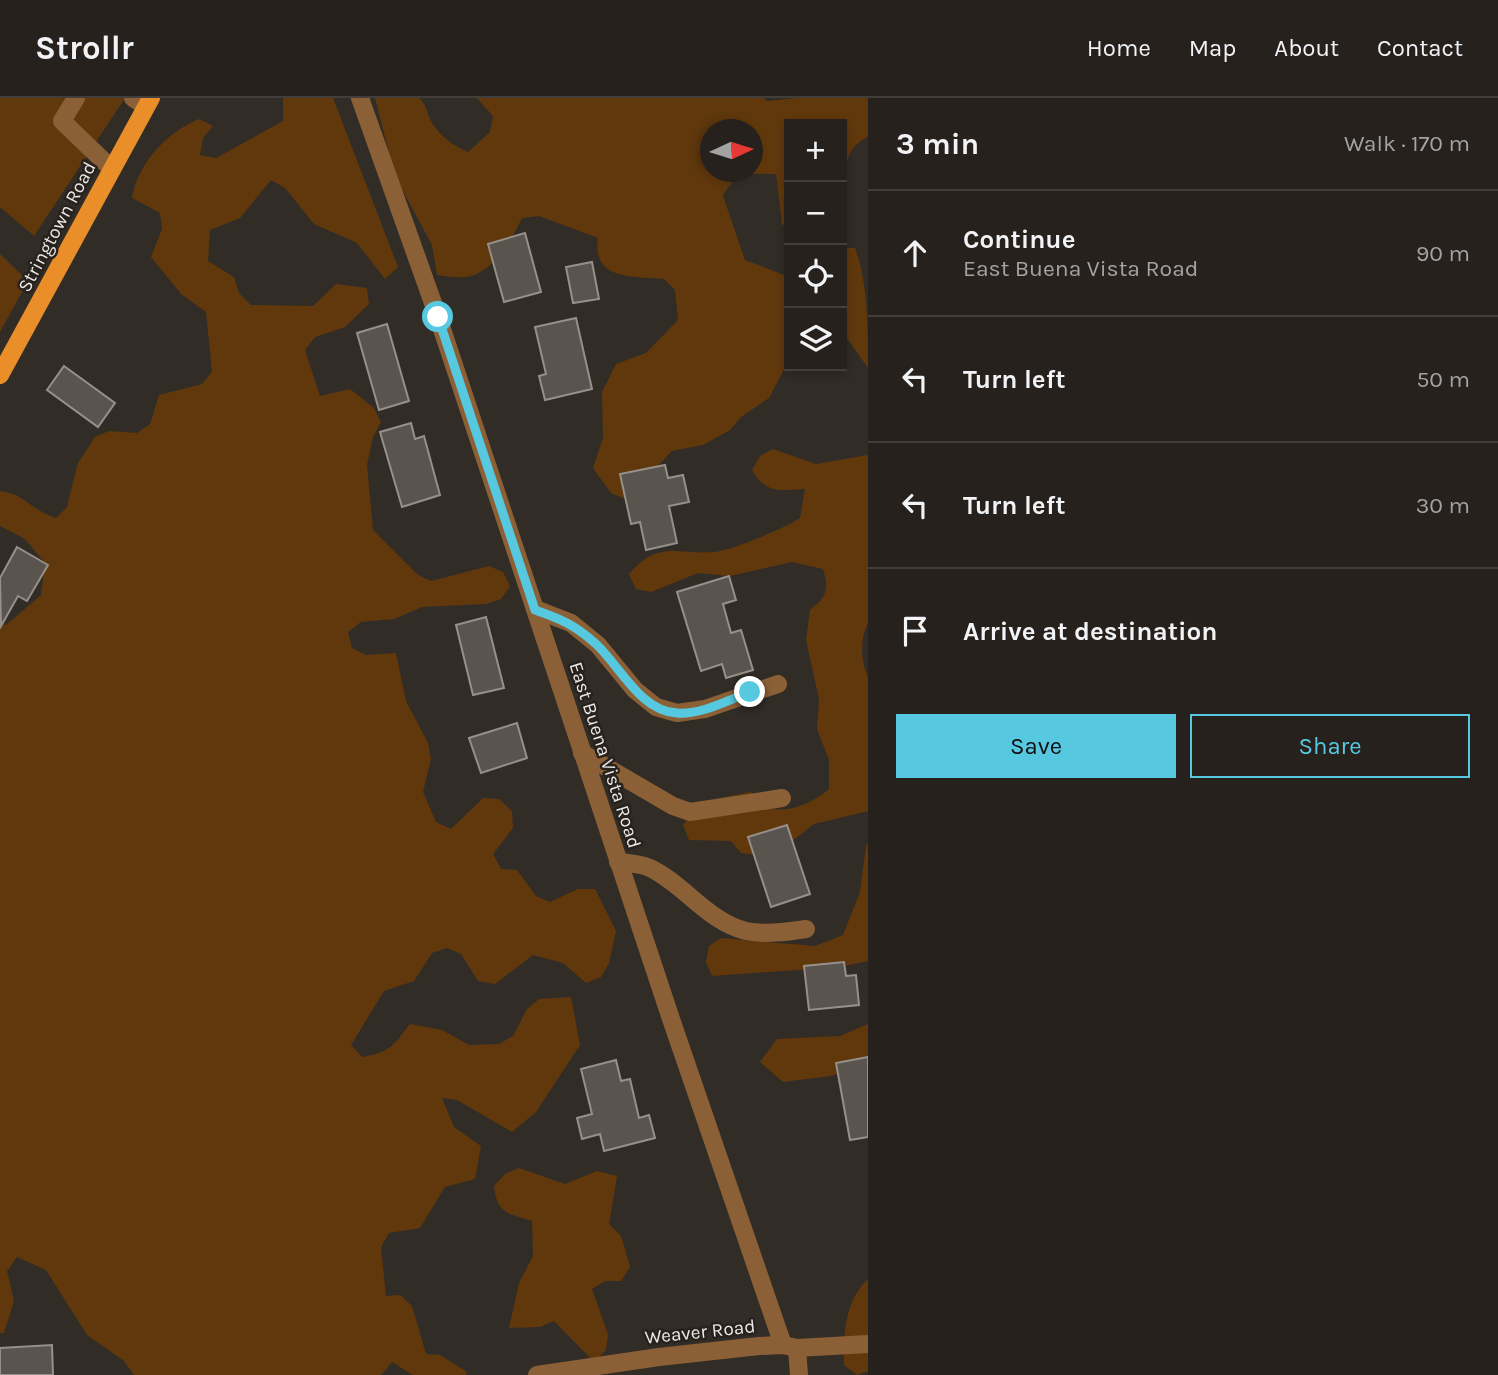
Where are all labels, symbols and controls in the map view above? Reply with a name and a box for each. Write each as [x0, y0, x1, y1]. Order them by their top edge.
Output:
text: Strollr [35, 29, 134, 67]
text: Home [1087, 34, 1151, 62]
text: Map [1189, 34, 1236, 62]
text: About [1274, 34, 1339, 62]
text: Contact [1377, 34, 1463, 62]
north arrow [700, 119, 763, 182]
map controls [784, 119, 847, 371]
button: + [784, 119, 847, 182]
text: 3 min [896, 126, 979, 162]
text: Walk · 170 m [1344, 130, 1470, 157]
street label: Stringtown Road [13, 158, 101, 296]
button: − [784, 182, 847, 245]
text: Continue [963, 224, 1075, 255]
icon: ahead [896, 234, 934, 272]
text: 90 m [1416, 240, 1470, 267]
button: locate [784, 245, 847, 308]
text: East Buena Vista Road [963, 255, 1198, 282]
route start [422, 301, 453, 332]
button: layers [784, 308, 847, 371]
icon: left [896, 360, 934, 398]
text: Turn left [963, 364, 1065, 395]
text: 50 m [1416, 366, 1470, 393]
icon: left [896, 486, 934, 524]
text: Turn left [963, 490, 1065, 521]
text: 30 m [1416, 492, 1470, 519]
icon: arrive [896, 612, 934, 650]
text: Arrive at destination [963, 616, 1217, 647]
street label: East Buena Vista Road [564, 659, 646, 851]
route end [734, 676, 765, 707]
button: Save [896, 714, 1176, 778]
button: Share [1190, 714, 1470, 778]
street label: Weaver Road [644, 1315, 756, 1349]

